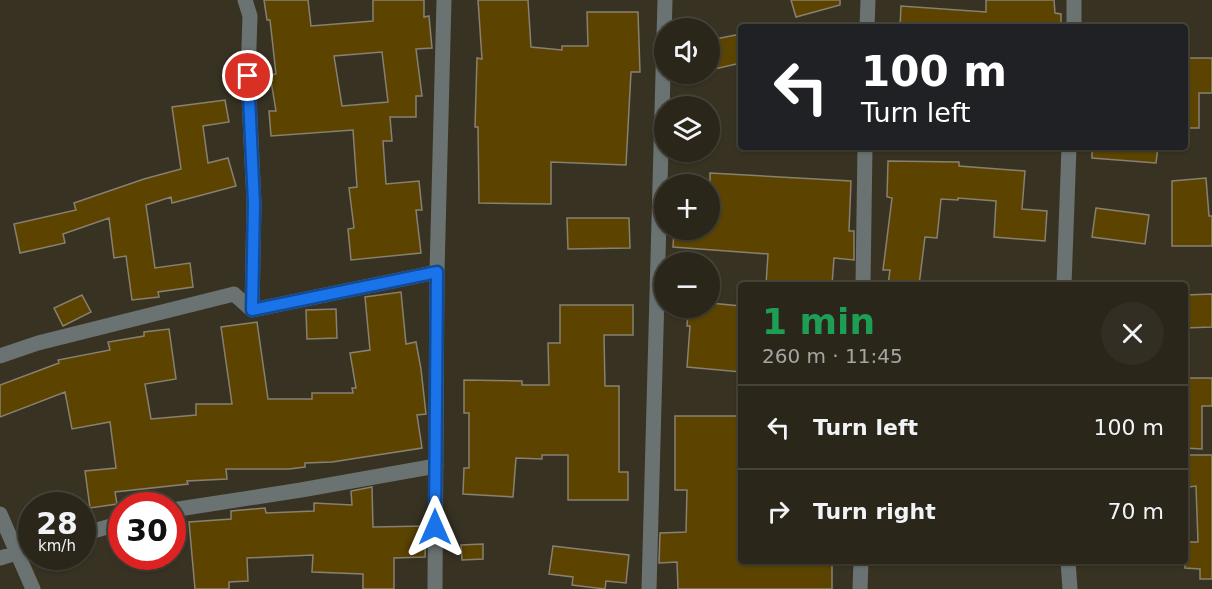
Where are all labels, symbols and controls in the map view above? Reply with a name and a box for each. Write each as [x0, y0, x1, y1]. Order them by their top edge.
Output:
map controls [654, 18, 720, 318]
button: sound [654, 18, 720, 84]
text: 100 m [861, 47, 1007, 96]
icon: left [762, 48, 840, 126]
pin [222, 50, 273, 101]
icon: arrive [231, 59, 264, 92]
button: layers [654, 96, 720, 162]
text: Turn left [861, 97, 971, 128]
button: + [654, 174, 720, 240]
button: − [654, 252, 720, 318]
text: 1 min [762, 301, 875, 342]
button: close [1101, 302, 1164, 365]
text: 260 m · 11:45 [762, 344, 903, 368]
icon: left [762, 411, 795, 444]
text: Turn left [813, 415, 918, 440]
text: 100 m [1094, 415, 1164, 440]
speed limit sign: 30 [108, 492, 186, 570]
position arrow [403, 495, 467, 559]
icon: right [762, 495, 795, 528]
text: Turn right [813, 499, 936, 524]
text: 70 m [1108, 499, 1164, 524]
text: 28 [36, 506, 78, 541]
text: km/h [38, 537, 76, 555]

